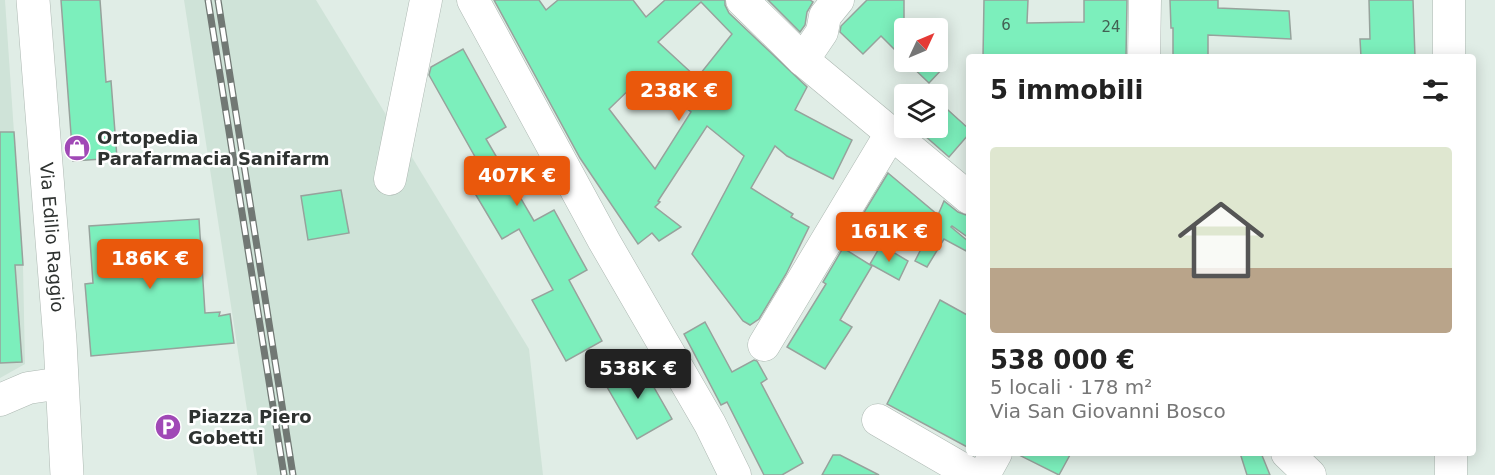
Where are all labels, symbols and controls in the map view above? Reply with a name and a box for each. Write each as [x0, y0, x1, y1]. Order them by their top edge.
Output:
house number: 6 [1001, 16, 1011, 34]
north arrow [894, 18, 948, 72]
map controls [894, 18, 948, 138]
house number: 24 [1101, 18, 1121, 36]
pin: 238K € [630, 71, 728, 122]
icon: filters [1419, 74, 1452, 107]
text: 5 immobili [990, 75, 1143, 105]
text: 238K € [640, 78, 718, 102]
button: layers [894, 84, 948, 138]
place label: Ortopedia Parafarmacia Sanifarm [97, 127, 330, 169]
shop icon: Ortopedia Parafarmacia Sanifarm [62, 133, 92, 163]
pin: 407K € [468, 156, 566, 207]
street label: Via Edilio Raggio [36, 161, 69, 313]
text: 407K € [478, 163, 556, 187]
icon: home [1167, 186, 1275, 294]
pin: 161K € [840, 212, 938, 263]
text: 161K € [850, 219, 928, 243]
pin: 186K € [101, 239, 199, 290]
text: 186K € [111, 246, 189, 270]
text: 538 000 € [990, 345, 1135, 375]
pin: 538K € [589, 349, 687, 400]
text: 538K € [599, 356, 677, 380]
text: 5 locali · 178 m² [990, 375, 1152, 399]
text: Via San Giovanni Bosco [990, 399, 1226, 423]
place label: Piazza Piero Gobetti [188, 406, 312, 448]
parking icon: Piazza Piero Gobetti [153, 412, 183, 442]

